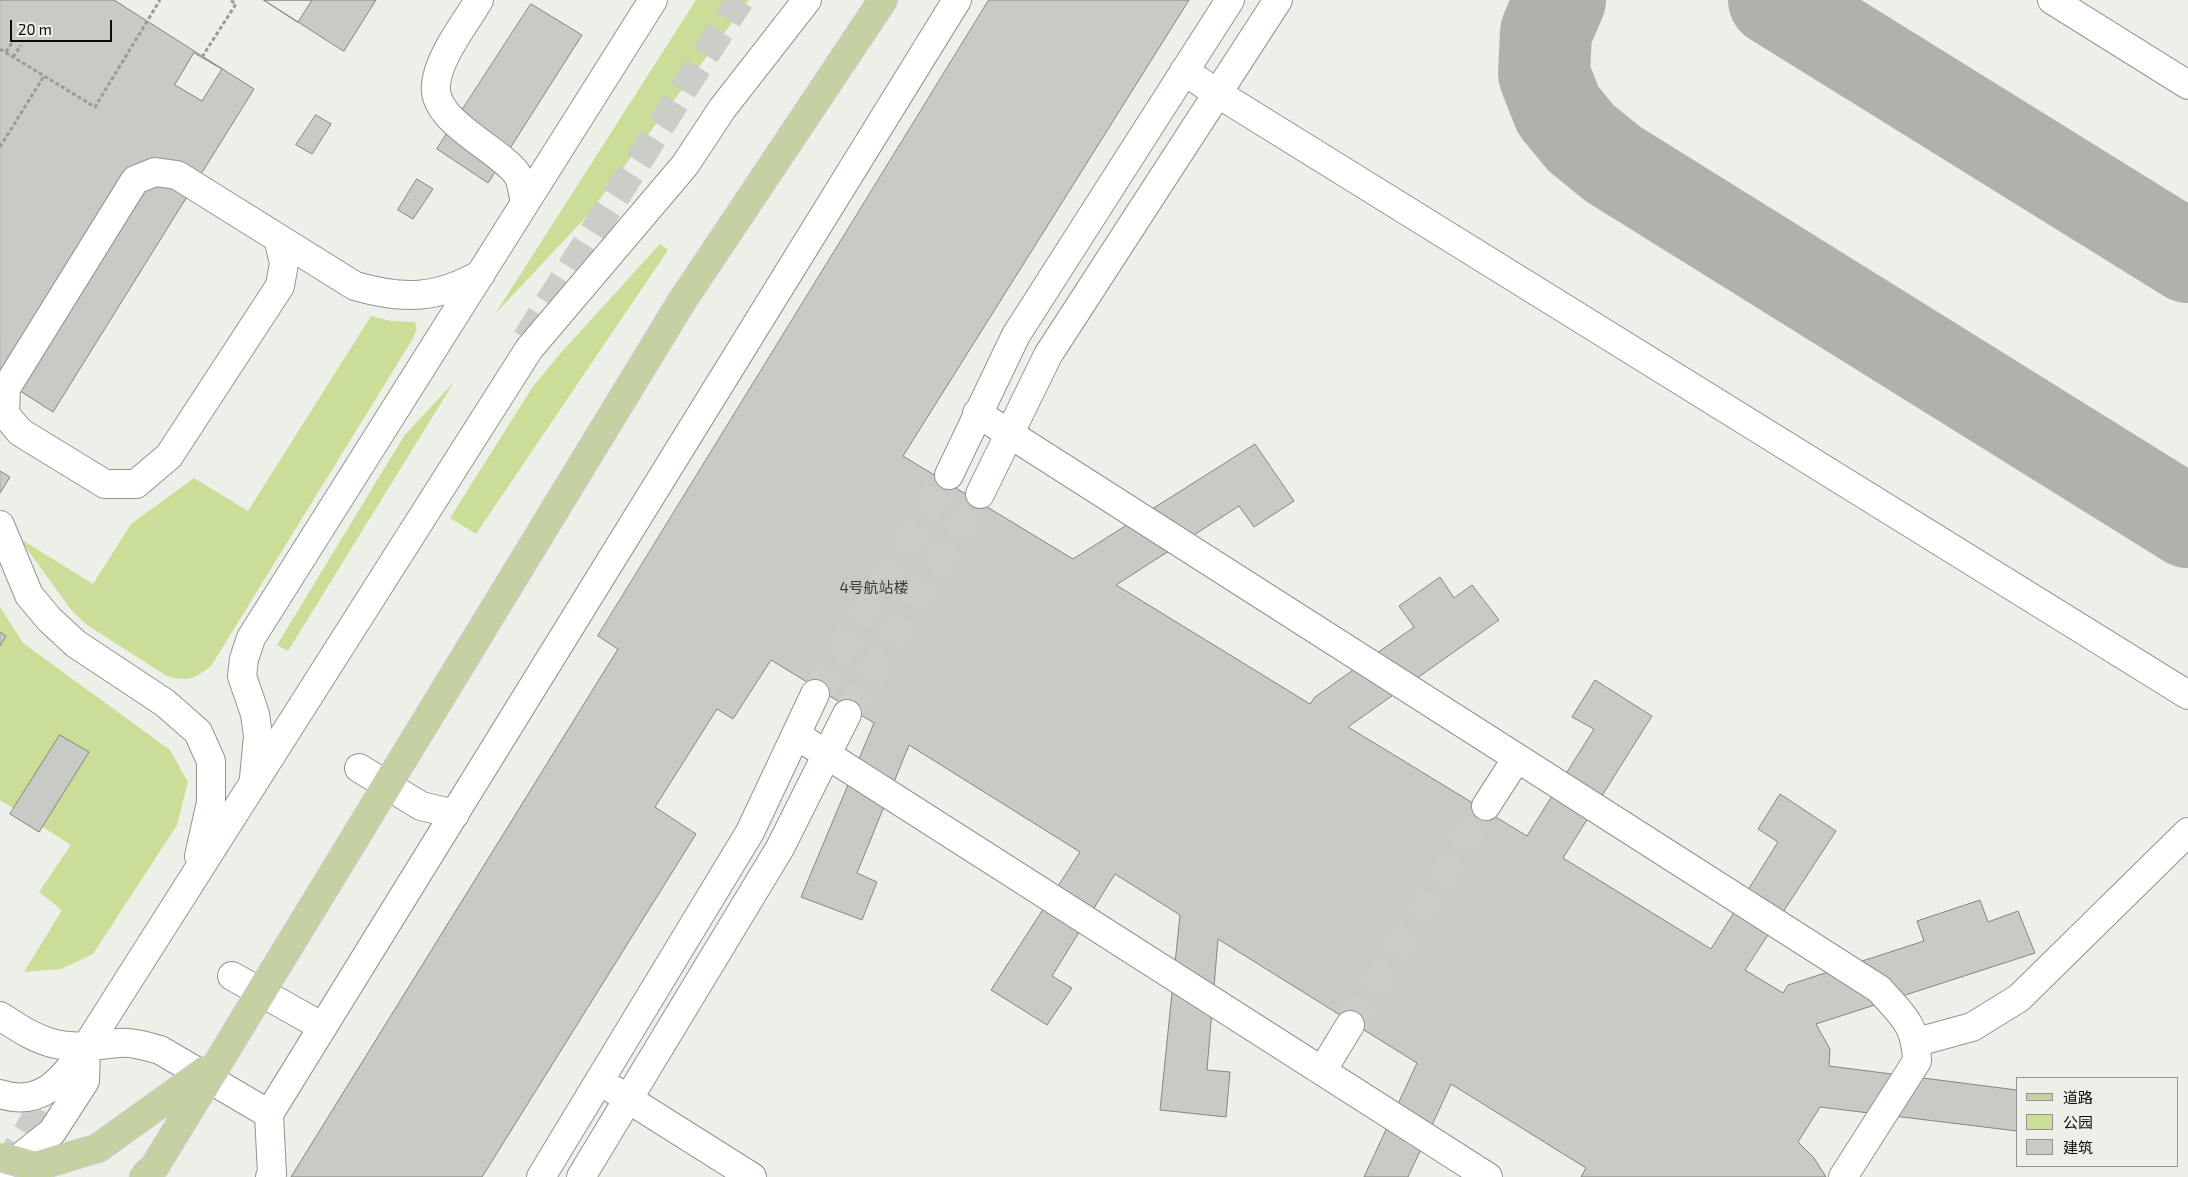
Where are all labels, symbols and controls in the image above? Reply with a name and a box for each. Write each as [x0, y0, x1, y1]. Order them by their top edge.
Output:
scale bar [12, 10, 115, 42]
text: 20 m [18, 20, 52, 38]
house number: 4号航站楼 [839, 579, 909, 597]
legend [2016, 1077, 2178, 1167]
text: 道路 [2063, 1088, 2093, 1106]
text: 公园 [2063, 1113, 2093, 1131]
text: 建筑 [2063, 1138, 2093, 1156]

